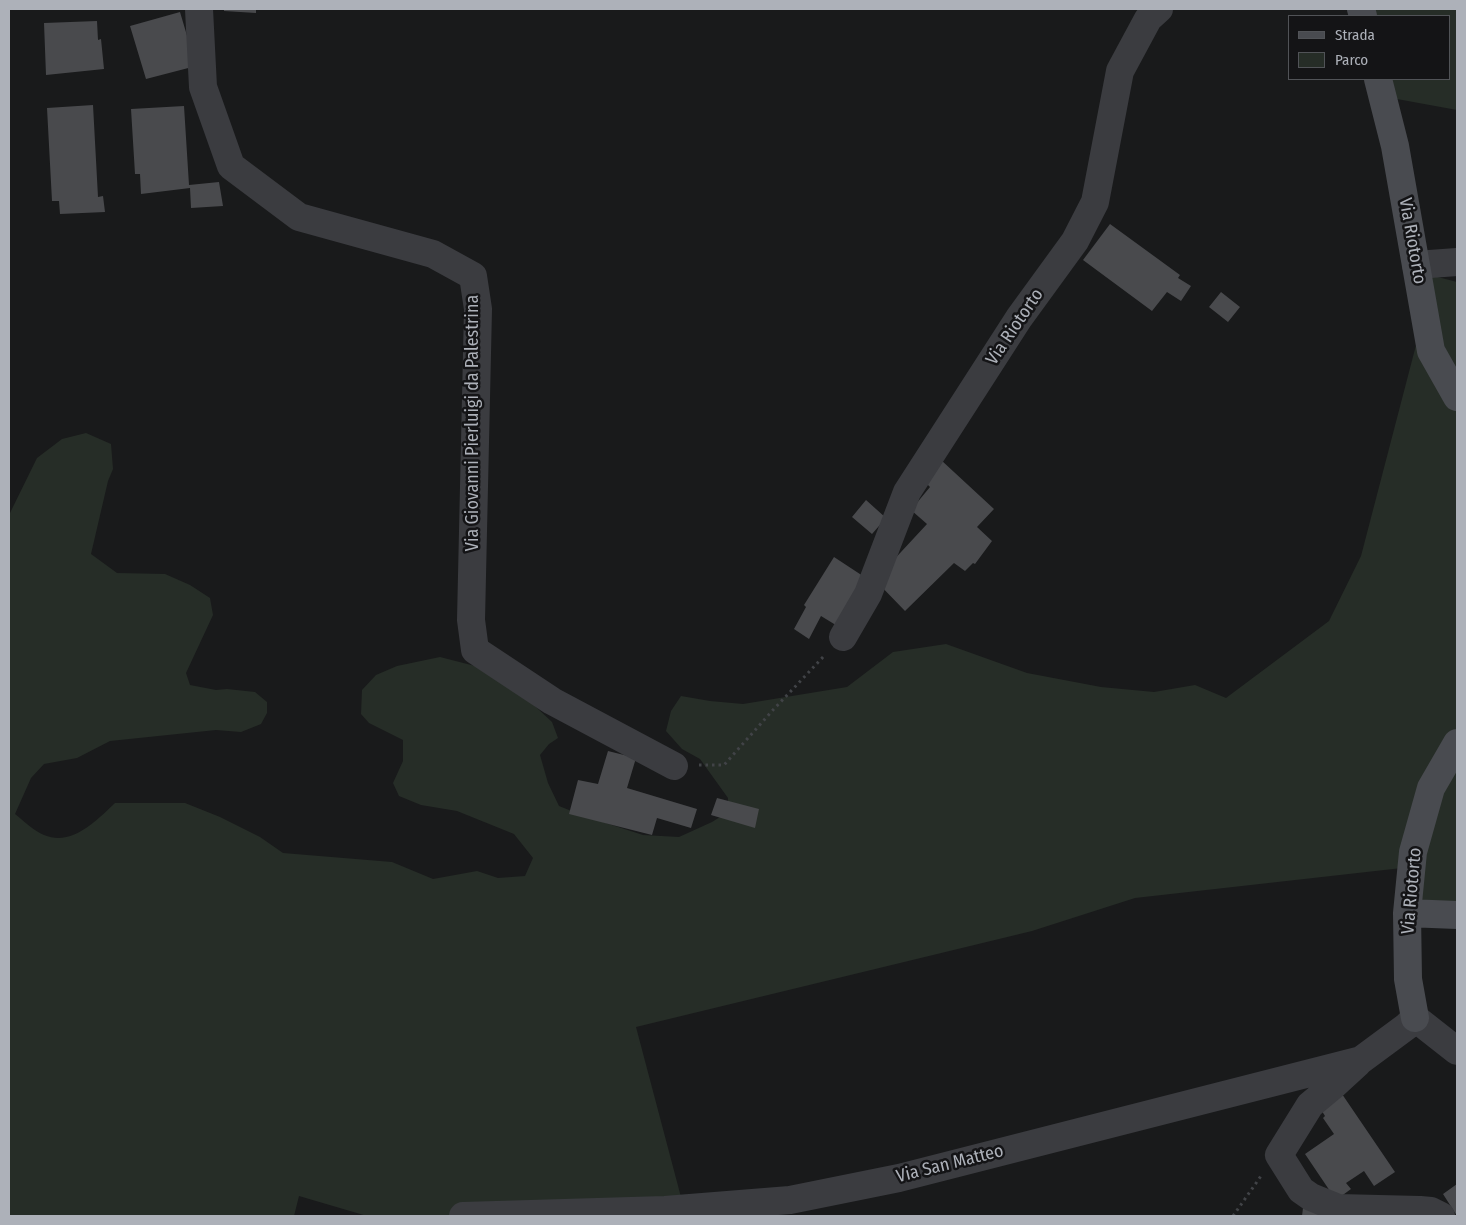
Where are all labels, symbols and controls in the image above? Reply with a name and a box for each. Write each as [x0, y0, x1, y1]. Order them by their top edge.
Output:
legend [1288, 15, 1451, 80]
text: Strada [1335, 26, 1375, 44]
text: Parco [1335, 51, 1368, 69]
street label: Via Riotorto [1394, 196, 1430, 286]
street label: Via Riotorto [982, 285, 1048, 369]
street label: Via Giovanni Pierluigi da Palestrina [462, 295, 484, 551]
street label: Via Riotorto [1397, 847, 1427, 935]
street label: Via San Matteo [894, 1140, 1006, 1188]

